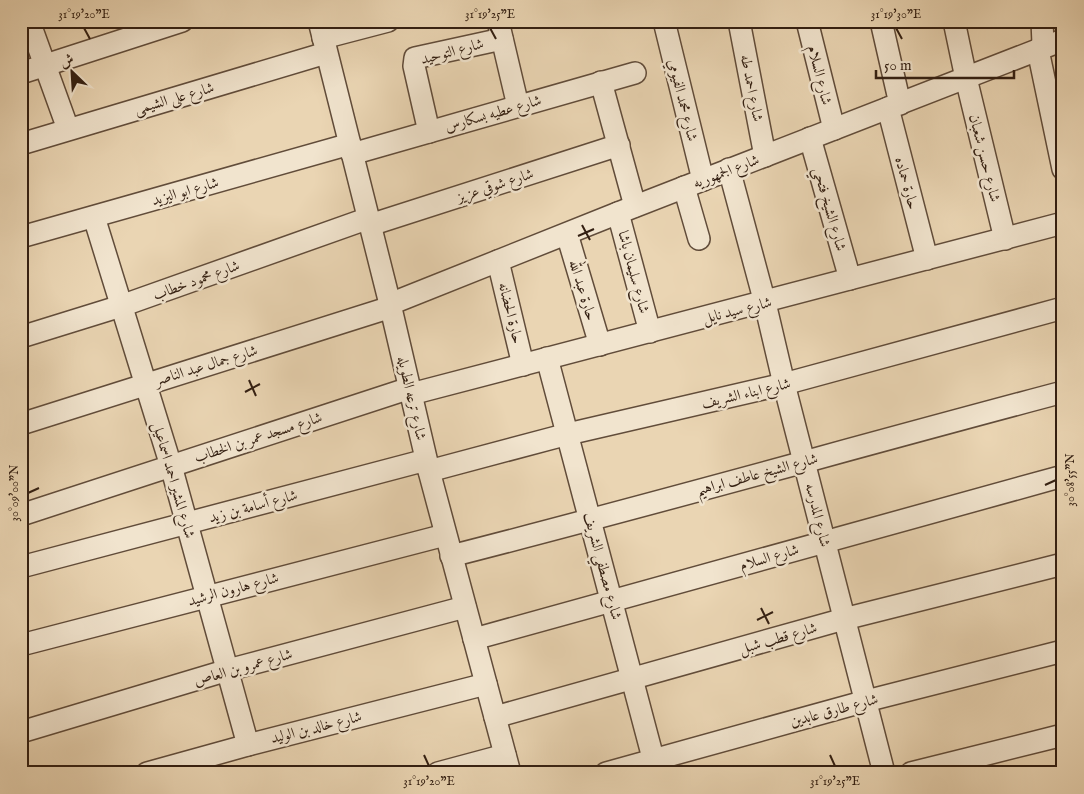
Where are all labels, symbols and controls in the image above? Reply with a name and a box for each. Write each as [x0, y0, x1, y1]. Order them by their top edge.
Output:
text: 31°19'20"E [58, 7, 110, 22]
text: 31°19'25"E [465, 7, 515, 22]
text: 31°19'30"E [871, 7, 921, 22]
street label: شارع التوحيد [418, 34, 487, 72]
street label: شارع السلام [800, 43, 836, 108]
north arrow [48, 48, 98, 98]
scale bar [876, 48, 1014, 80]
text: ش [57, 50, 77, 72]
street label: شارع احمد طه [733, 53, 767, 124]
text: 50 m [884, 56, 912, 75]
street label: شارع محمد الفيومي [660, 57, 702, 144]
street label: شارع على الشيمى [132, 78, 217, 122]
street label: شارع عطيه بسكارس [443, 91, 544, 139]
street label: شارع حسن شعبان [962, 112, 1005, 205]
street label: شارع الجمهوريه [690, 150, 763, 196]
street label: حارة حماده [890, 155, 923, 212]
street label: شارع شوقي عزيز [452, 164, 537, 210]
street label: شارع الشيخ فتحي [805, 165, 851, 254]
street label: شارع ابو اليزيد [149, 173, 222, 213]
street label: شارع سليمان باشا [610, 229, 654, 316]
street label: شارع محمود خطاب [150, 256, 243, 308]
street label: حارة عبد الله [564, 256, 604, 323]
street label: حارة الحضانه [494, 280, 527, 346]
street label: شارع سيد نايل [701, 293, 774, 331]
street label: شارع جمال عبد الناصر [151, 341, 261, 394]
street label: شارع ترعه الطويله [390, 354, 430, 443]
street label: شارع ابناء الشريف [700, 374, 793, 416]
street label: شارع مسجد عمر بن الخطاب [192, 408, 326, 470]
street label: شارع المشير احمد اسماعيل [145, 420, 199, 541]
street label: شارع الشيخ عاطف ابراهيم [694, 449, 821, 505]
text: 30°08'55"N [1063, 453, 1078, 507]
text: 30°09'00"N [7, 464, 22, 521]
street label: شارع المدرسه [798, 481, 835, 550]
street label: شارع أسامة بن زيد [206, 484, 300, 530]
street label: شارع مصطفي الشريف [575, 510, 626, 623]
street label: شارع السلام [737, 540, 802, 578]
street label: شارع هارون الرشيد [186, 568, 282, 614]
street label: شارع قطب شبل [737, 618, 820, 662]
street label: شارع عمرو بن العاص [192, 644, 296, 694]
street label: شارع طارق عابدين [788, 690, 881, 734]
street label: شارع خالد بن الوليد [268, 707, 364, 751]
text: 31°19'20"E [403, 774, 455, 789]
text: 31°19'25"E [810, 774, 860, 789]

